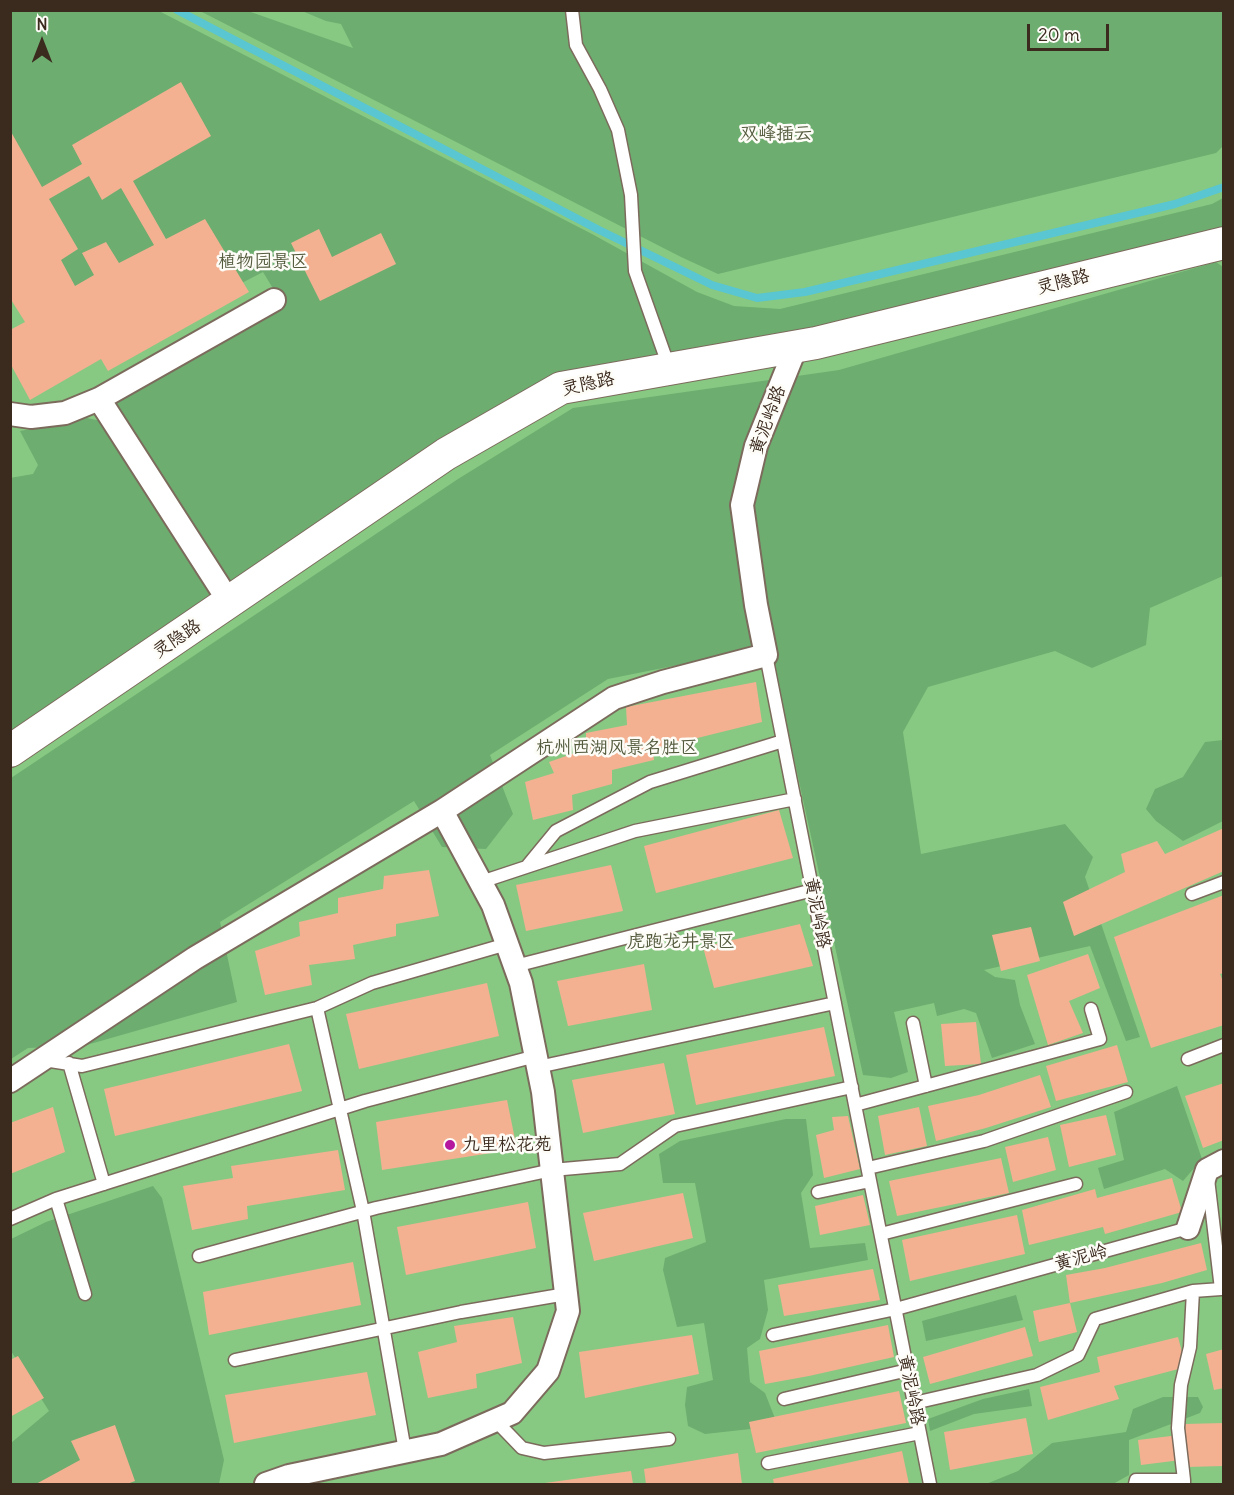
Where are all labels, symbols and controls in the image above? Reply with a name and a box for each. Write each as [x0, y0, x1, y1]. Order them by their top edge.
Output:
north arrow [12, 12, 72, 72]
scale bar [1030, 12, 1112, 50]
text: N [36, 14, 48, 34]
text: 20 m [1038, 23, 1080, 46]
park label: 双峰插云 [740, 123, 812, 145]
park label: 植物园景区 [218, 251, 308, 273]
street label: 灵隐路 [1034, 265, 1092, 299]
street label: 灵隐路 [559, 368, 617, 400]
street label: 黄泥岭路 [746, 382, 790, 458]
street label: 灵隐路 [149, 615, 205, 663]
park label: 杭州西湖风景名胜区 [536, 737, 698, 759]
street label: 黄泥岭路 [800, 876, 834, 950]
park label: 虎跑龙井景区 [627, 931, 735, 953]
place label: 九里松花苑 [462, 1134, 552, 1156]
marker: 九里松花苑 [443, 1138, 457, 1152]
street label: 黄泥岭 [1052, 1241, 1110, 1275]
street label: 黄泥岭路 [894, 1353, 928, 1427]

